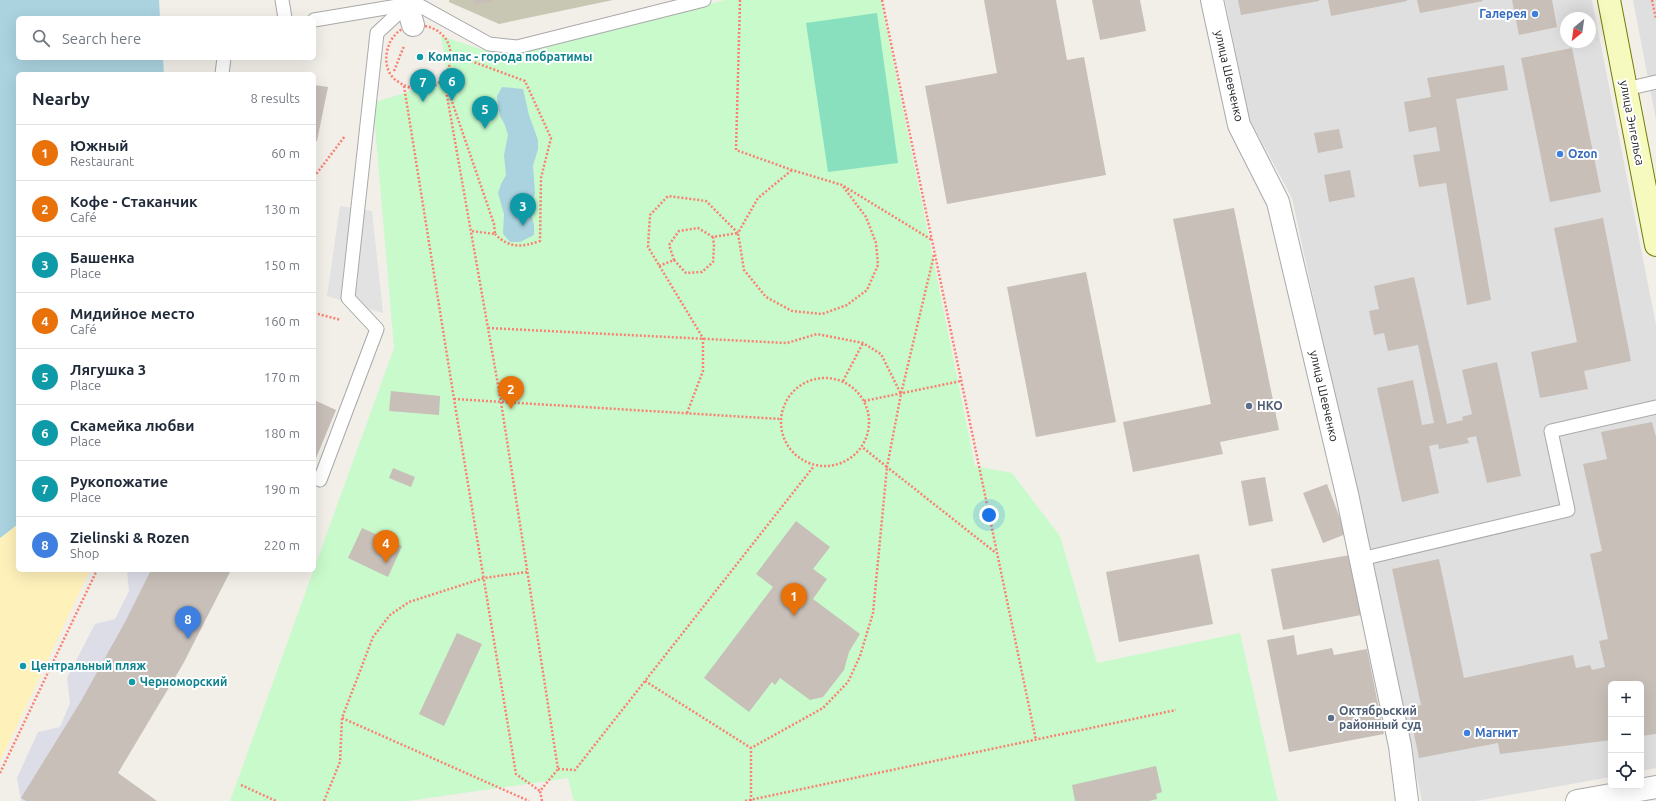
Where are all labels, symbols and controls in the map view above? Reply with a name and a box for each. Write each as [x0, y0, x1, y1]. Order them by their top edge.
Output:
place label: Галерея [1479, 7, 1527, 20]
marker: Галерея [1530, 9, 1540, 19]
north arrow [1560, 12, 1596, 48]
search box [16, 16, 316, 60]
icon: search [30, 27, 52, 49]
street label: улица Шевченко [1213, 29, 1246, 123]
text: Search here [62, 30, 141, 47]
place label: Компас - города побратимы [428, 50, 592, 63]
marker: Компас - города побратимы [415, 52, 425, 62]
pin: 6 [439, 68, 465, 101]
pin: 7 [410, 69, 436, 102]
street label: улица Энгельса [1618, 79, 1647, 167]
text: Nearby [32, 89, 90, 108]
text: 8 results [250, 91, 300, 105]
pin: 5 [472, 96, 498, 129]
text: Южный [70, 137, 128, 154]
text: 1 [41, 146, 49, 160]
text: 60 m [271, 146, 300, 160]
place label: Ozon [1568, 147, 1597, 160]
marker: Ozon [1555, 149, 1565, 159]
text: Restaurant [70, 154, 134, 168]
text: Кофе - Стаканчик [70, 193, 198, 210]
pin: 3 [510, 193, 536, 226]
text: 2 [41, 202, 49, 216]
text: 130 m [264, 202, 300, 216]
text: Café [70, 210, 97, 224]
text: Башенка [70, 249, 135, 266]
text: 3 [41, 258, 49, 272]
text: 150 m [264, 258, 300, 272]
text: Place [70, 266, 101, 280]
text: Мидийное место [70, 305, 195, 322]
text: 4 [41, 314, 49, 328]
text: 160 m [264, 314, 300, 328]
text: Café [70, 322, 97, 336]
street label: улица Шевченко [1308, 349, 1341, 443]
text: Лягушка 3 [70, 361, 146, 378]
text: 5 [41, 370, 49, 384]
text: 170 m [264, 370, 300, 384]
pin: 2 [498, 376, 524, 409]
text: Place [70, 378, 101, 392]
place label: НКО [1257, 399, 1283, 412]
marker: НКО [1244, 401, 1254, 411]
text: Скамейка любви [70, 417, 194, 434]
text: 6 [41, 426, 49, 440]
text: 180 m [264, 426, 300, 440]
text: Place [70, 434, 101, 448]
text: Рукопожатие [70, 473, 168, 490]
text: 7 [41, 482, 49, 496]
text: 190 m [264, 482, 300, 496]
text: Place [70, 490, 101, 504]
your location [979, 505, 999, 525]
text: Zielinski & Rozen [70, 529, 190, 546]
pin: 4 [373, 530, 399, 563]
text: 8 [41, 538, 49, 552]
text: 220 m [264, 538, 300, 552]
text: Shop [70, 546, 99, 560]
pin: 1 [781, 583, 807, 616]
pin: 8 [175, 606, 201, 639]
place label: Центральный пляж [31, 659, 146, 672]
marker: Центральный пляж [18, 661, 28, 671]
place label: Черноморский [140, 675, 227, 688]
marker: Черноморский [127, 677, 137, 687]
map controls [1608, 681, 1644, 789]
button: + [1608, 681, 1644, 717]
place label: Октябрьский районный суд [1339, 704, 1421, 731]
marker: Октябрьский районный суд [1326, 713, 1336, 723]
button: − [1608, 717, 1644, 753]
place label: Магнит [1475, 726, 1518, 739]
marker: Магнит [1462, 728, 1472, 738]
button: locate [1608, 753, 1644, 789]

